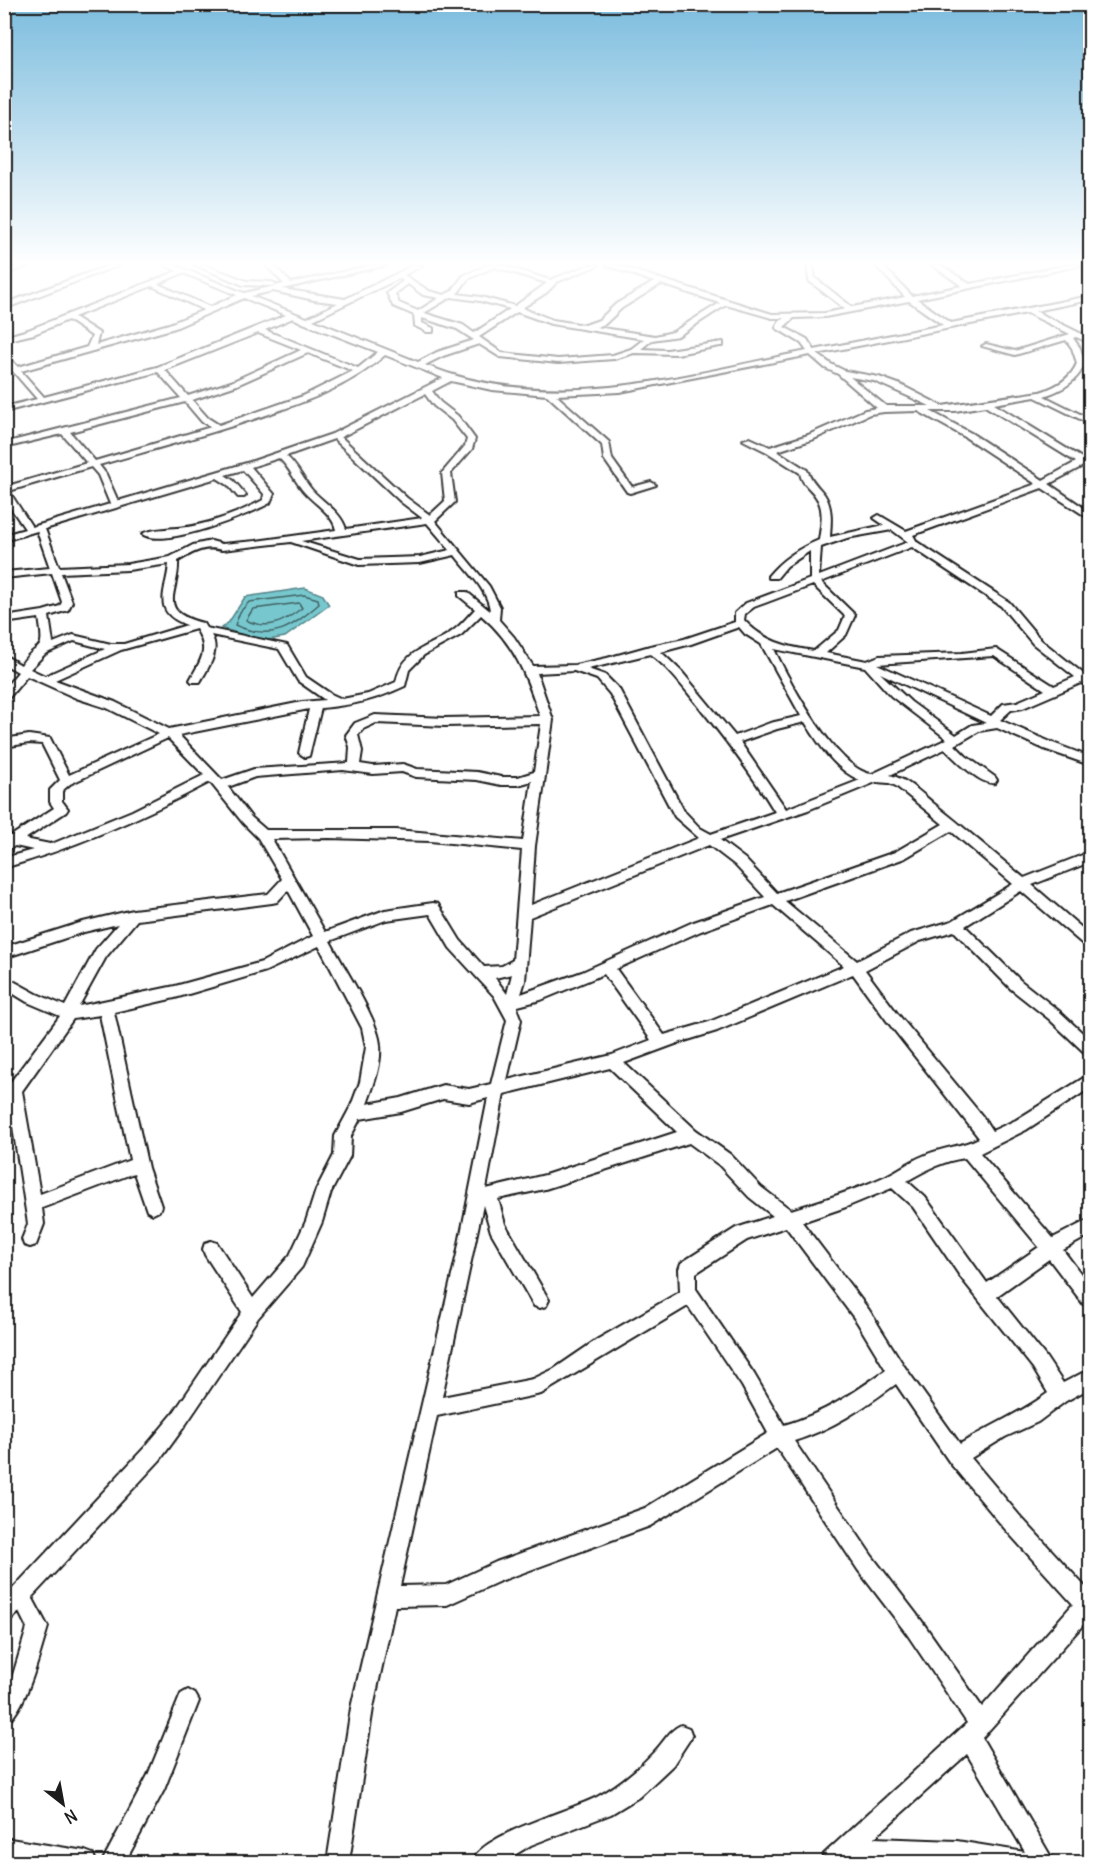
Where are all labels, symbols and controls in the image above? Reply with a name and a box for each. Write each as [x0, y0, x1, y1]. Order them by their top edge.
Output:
north arrow [33, 1774, 93, 1834]
text: N [61, 1805, 81, 1828]

